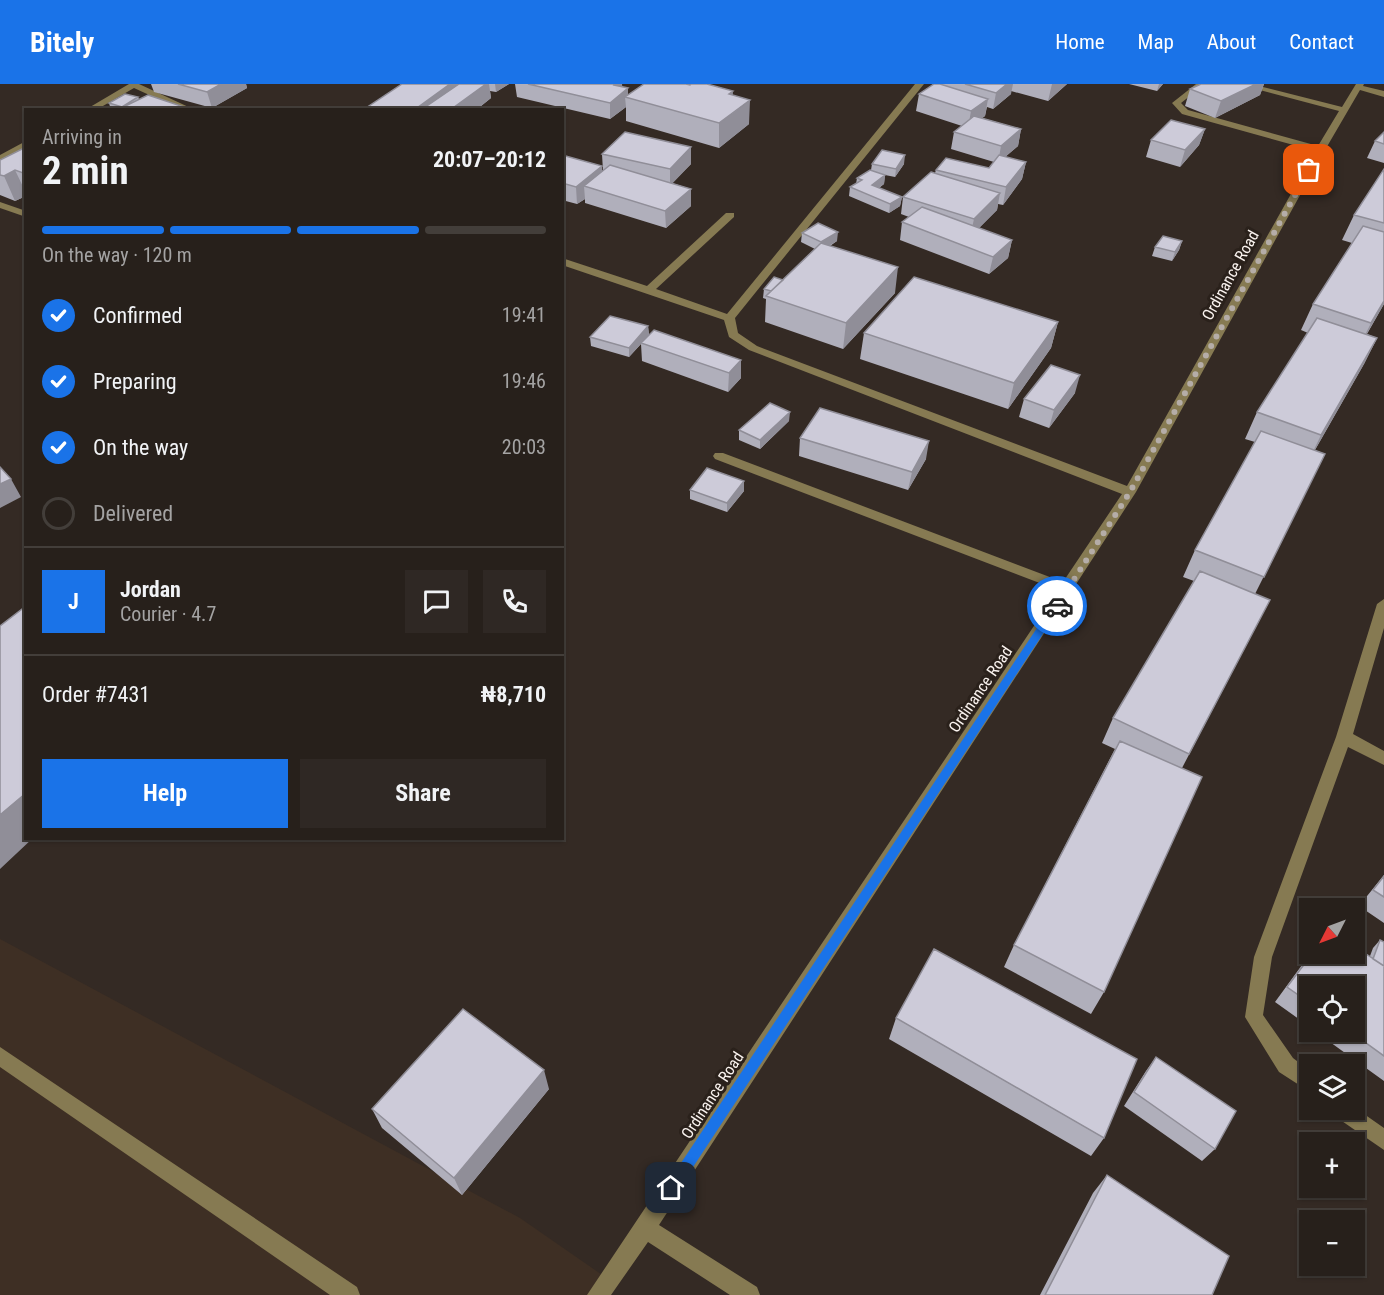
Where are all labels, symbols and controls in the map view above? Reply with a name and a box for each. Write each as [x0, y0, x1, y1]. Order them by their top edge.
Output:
text: Bitely [30, 26, 94, 59]
text: Home [1055, 30, 1105, 54]
text: Map [1138, 30, 1174, 54]
text: About [1207, 30, 1256, 54]
text: Contact [1289, 30, 1354, 54]
text: Arriving in [42, 125, 122, 149]
pin [1283, 144, 1334, 195]
text: 20:07–20:12 [433, 147, 546, 172]
text: 2 min [42, 148, 129, 194]
icon: bag [1292, 153, 1325, 186]
street label: Ordinance Road [1198, 227, 1263, 323]
text: On the way · 120 m [42, 243, 192, 267]
icon: check [42, 299, 75, 332]
text: Confirmed [93, 303, 182, 328]
text: 19:41 [502, 303, 546, 327]
icon: check [42, 365, 75, 398]
text: Preparing [93, 369, 177, 394]
text: 19:46 [502, 369, 546, 393]
icon: check [42, 431, 75, 464]
text: On the way [93, 435, 188, 460]
text: 20:03 [502, 435, 546, 459]
text: Delivered [93, 501, 173, 526]
button: chat [405, 570, 468, 633]
button: phone [483, 570, 546, 633]
courier [1027, 576, 1087, 636]
text: Jordan [120, 577, 181, 602]
text: J [68, 589, 79, 614]
icon: car [1041, 590, 1074, 623]
text: Courier · 4.7 [120, 602, 216, 626]
street label: Ordinance Road [945, 643, 1016, 736]
text: Order #7431 [42, 682, 150, 707]
text: ₦8,710 [480, 682, 546, 707]
button: Help [42, 759, 288, 828]
button: Share [300, 759, 546, 828]
north arrow [1299, 898, 1365, 964]
map controls [1299, 898, 1365, 1276]
button: locate [1299, 976, 1365, 1042]
street label: Ordinance Road [677, 1048, 748, 1142]
button: layers [1299, 1054, 1365, 1120]
button: + [1299, 1132, 1365, 1198]
pin [645, 1162, 696, 1213]
icon: home [654, 1171, 687, 1204]
button: − [1299, 1210, 1365, 1276]

